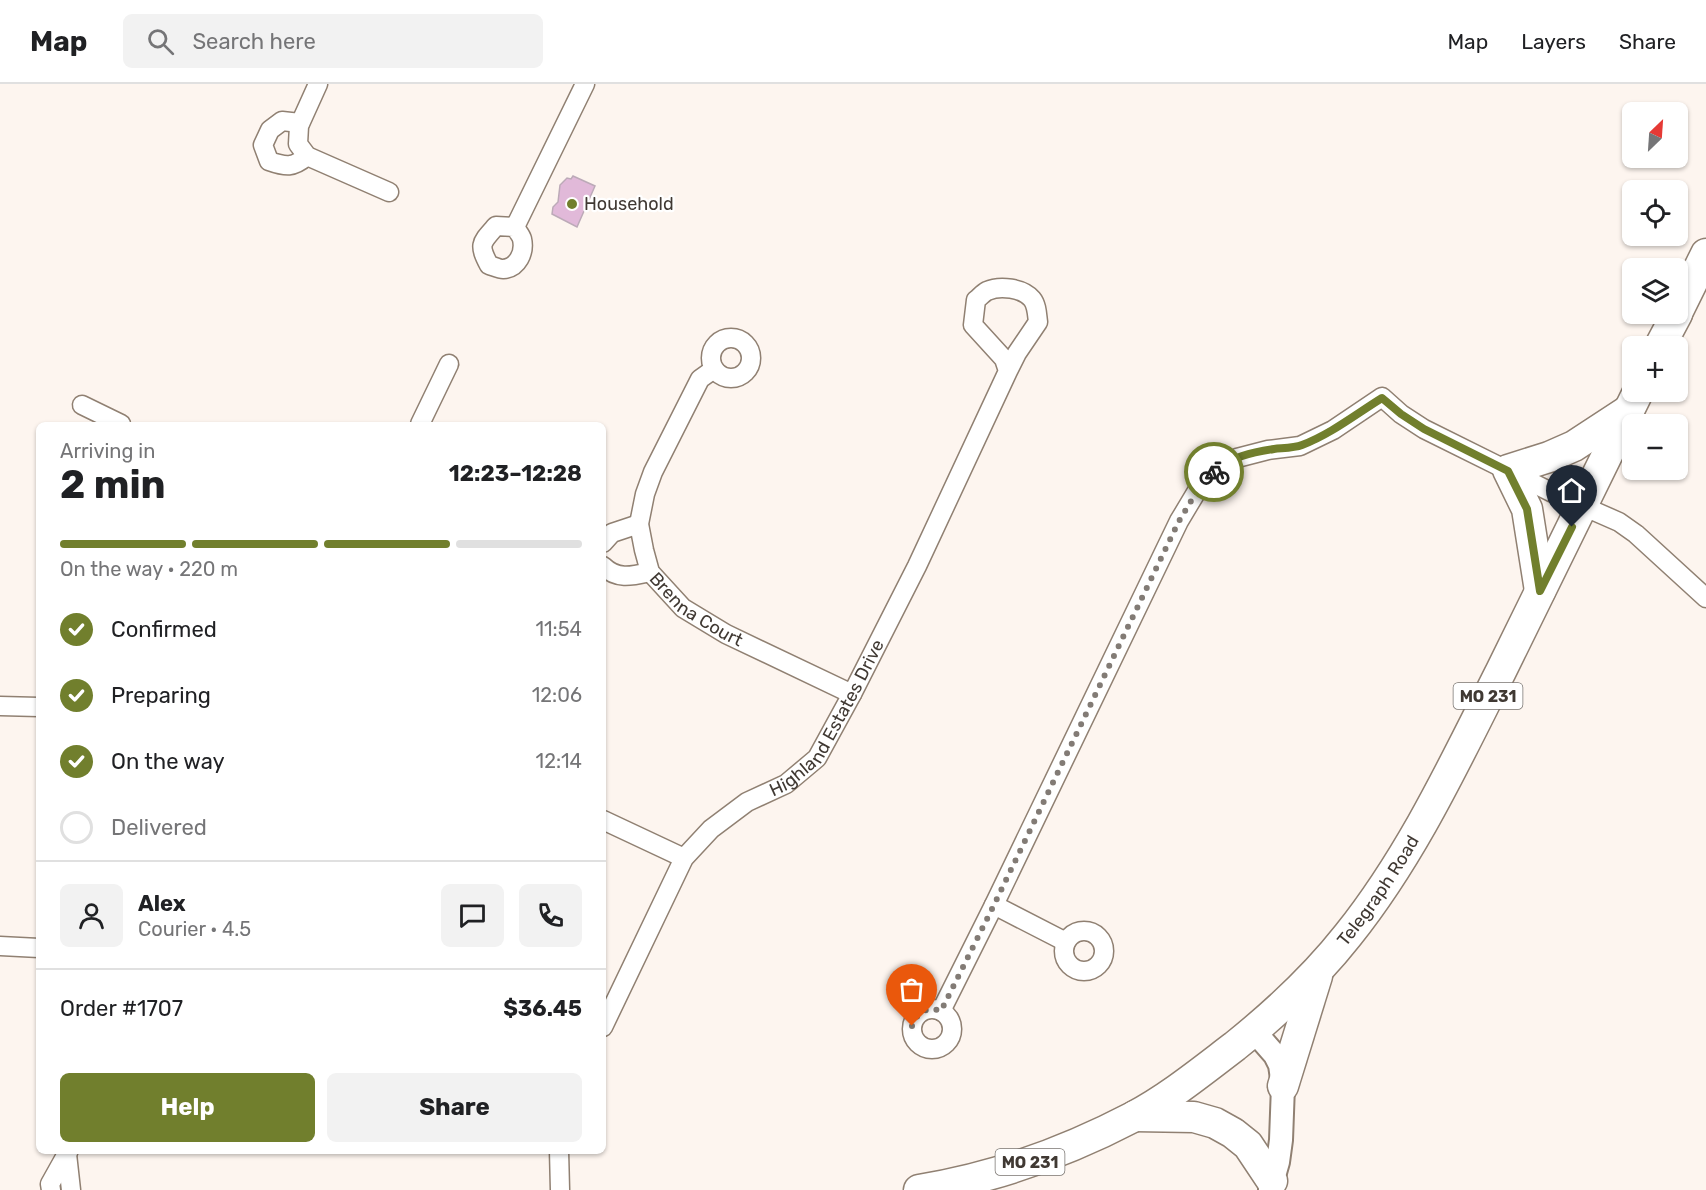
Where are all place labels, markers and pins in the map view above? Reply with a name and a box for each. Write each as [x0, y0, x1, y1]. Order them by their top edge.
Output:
place label: Household [584, 193, 674, 215]
marker: Household [565, 197, 579, 211]
pin [1546, 465, 1597, 527]
pin [886, 964, 937, 1026]

